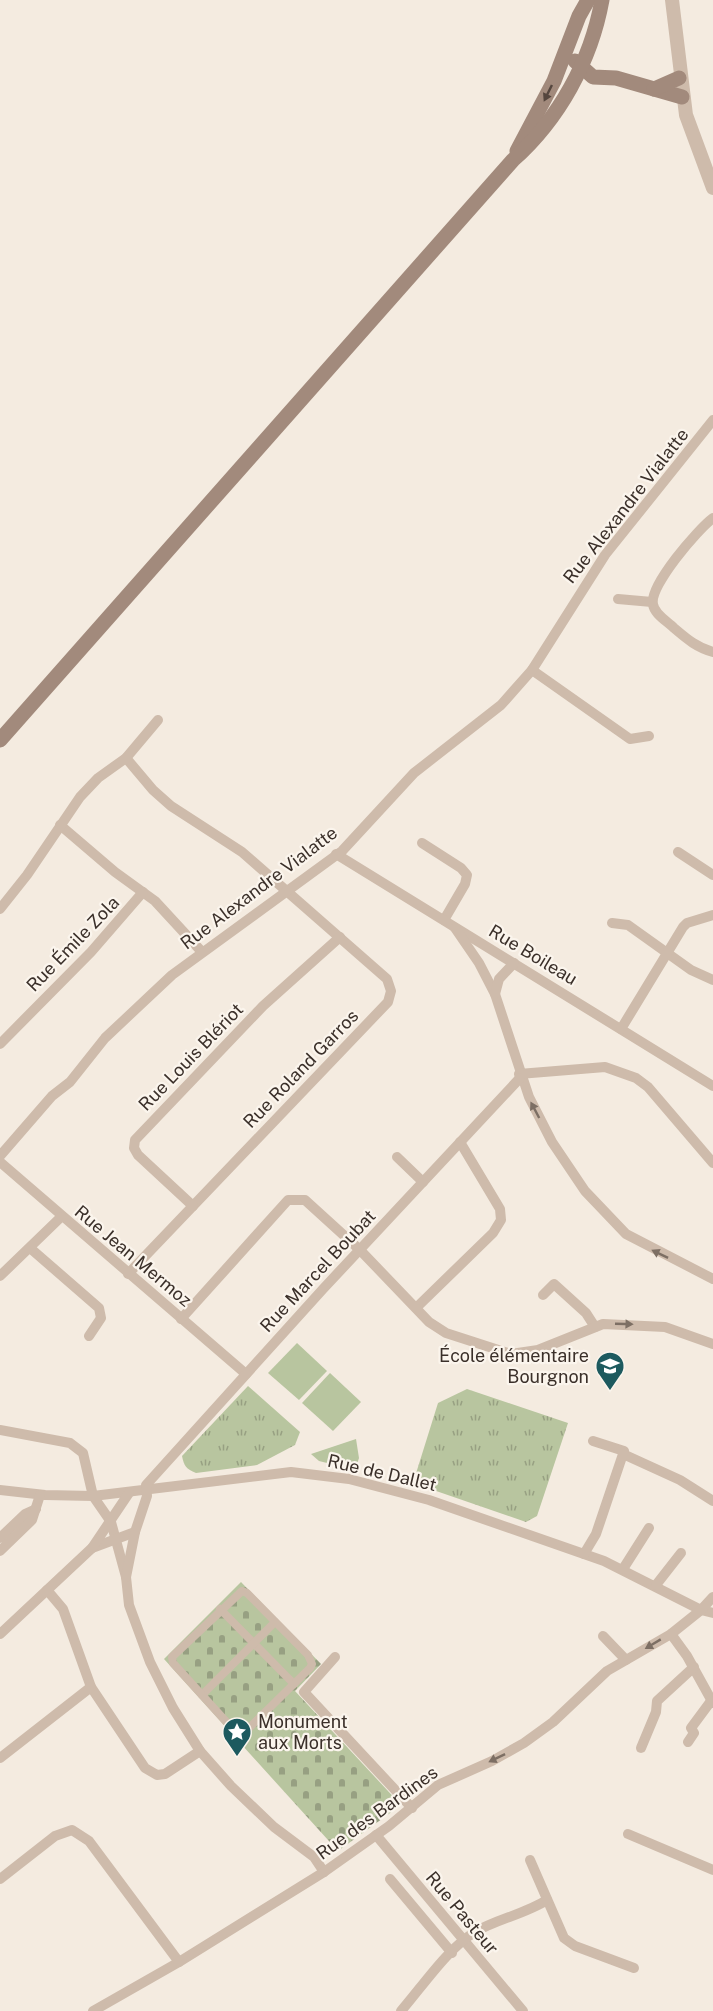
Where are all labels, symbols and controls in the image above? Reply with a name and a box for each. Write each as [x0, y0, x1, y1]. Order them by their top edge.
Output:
one-way arrow [544, 84, 553, 101]
street label: Rue Alexandre Vialatte [559, 424, 693, 587]
street label: Rue Alexandre Vialatte [176, 822, 341, 953]
street label: Rue Émile Zola [21, 891, 123, 996]
street label: Rue Boileau [485, 920, 581, 989]
street label: Rue Louis Blériot [134, 999, 247, 1115]
street label: Rue Roland Garros [239, 1005, 362, 1132]
one-way arrow [530, 1101, 540, 1118]
street label: Rue Jean Mermoz [71, 1201, 196, 1311]
street label: Rue Marcel Boubat [256, 1205, 380, 1336]
one-way arrow [652, 1249, 669, 1259]
one-way arrow [614, 1319, 633, 1328]
place label: École élémentaire Bourgnon [439, 1344, 589, 1387]
school or university icon: École élémentaire Bourgnon [594, 1350, 626, 1392]
street label: Rue de Dallet [326, 1450, 439, 1495]
one-way arrow [645, 1639, 661, 1650]
place label: Monument aux Morts [258, 1711, 348, 1753]
place icon: Monument aux Morts [221, 1716, 253, 1758]
one-way arrow [488, 1754, 505, 1763]
street label: Rue des Bardines [312, 1761, 442, 1864]
street label: Rue Pasteur [422, 1867, 503, 1958]

